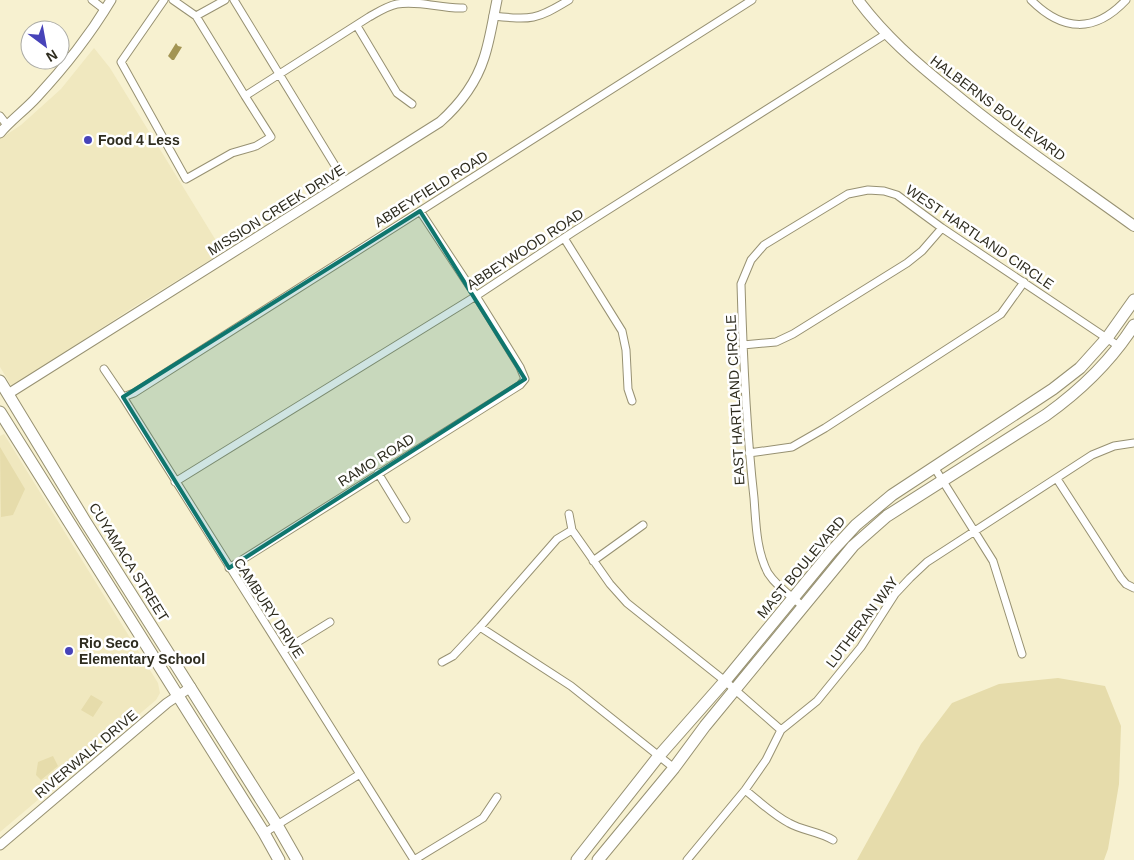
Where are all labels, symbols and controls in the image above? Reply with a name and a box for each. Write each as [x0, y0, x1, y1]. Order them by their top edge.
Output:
north arrow [20, 20, 70, 70]
text: N [43, 47, 60, 65]
street label: HALBERNS BOULEVARD [927, 52, 1069, 164]
place label: Food 4 Less [98, 132, 180, 148]
marker: Food 4 Less [82, 134, 94, 146]
street label: ABBEYFIELD ROAD [371, 148, 491, 230]
street label: MISSION CREEK DRIVE [205, 161, 347, 259]
street label: WEST HARTLAND CIRCLE [903, 182, 1057, 292]
street label: ABBEYWOOD ROAD [464, 205, 586, 293]
street label: EAST HARTLAND CIRCLE [723, 314, 747, 486]
street label: RAMO ROAD [335, 430, 417, 490]
street label: CUYAMACA STREET [86, 500, 172, 625]
street label: MAST BOULEVARD [754, 513, 848, 621]
street label: CAMBURY DRIVE [231, 555, 307, 661]
street label: LUTHERAN WAY [823, 573, 902, 671]
place label: Rio Seco Elementary School [79, 635, 205, 667]
marker: Rio Seco Elementary School [63, 645, 75, 657]
street label: RIVERWALK DRIVE [32, 707, 140, 801]

